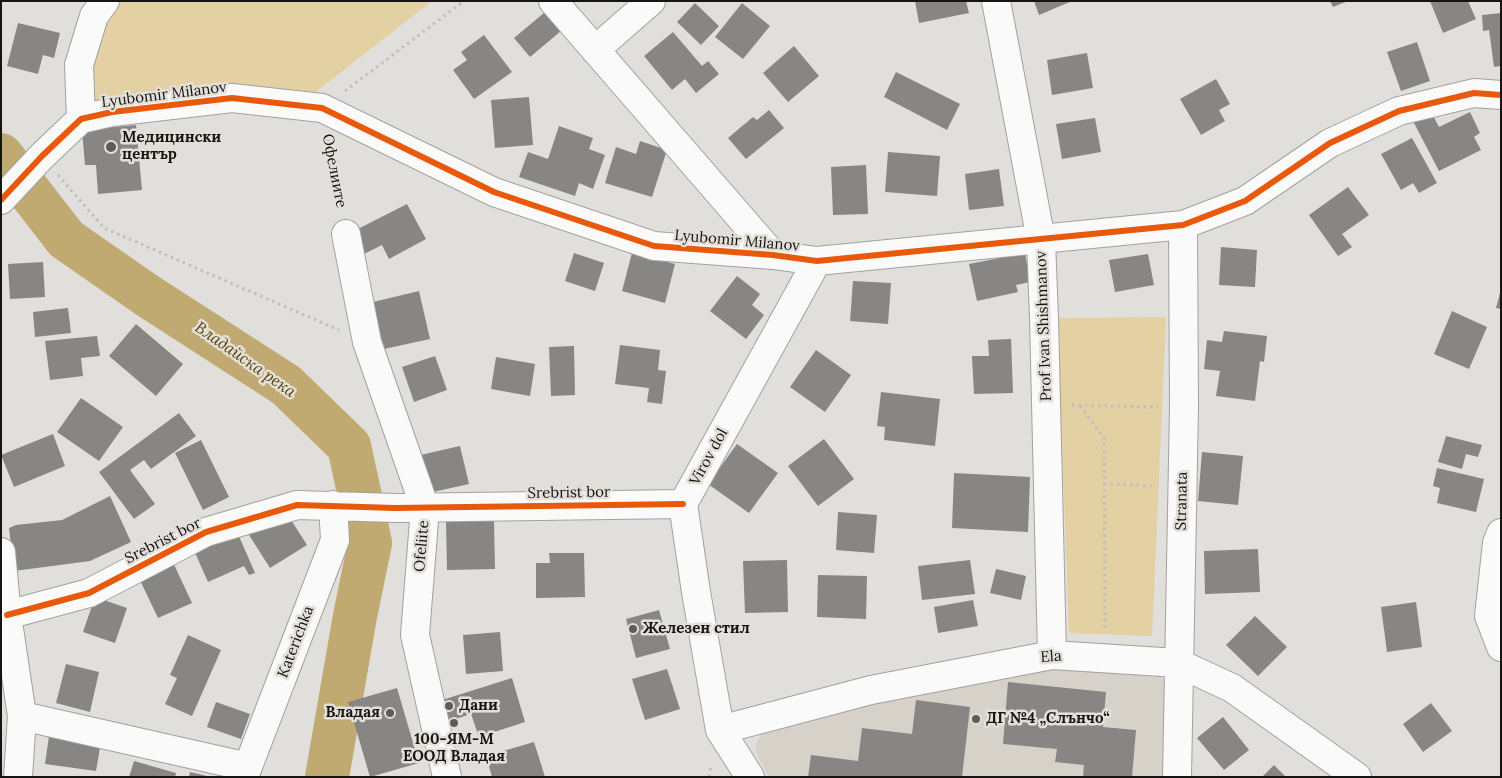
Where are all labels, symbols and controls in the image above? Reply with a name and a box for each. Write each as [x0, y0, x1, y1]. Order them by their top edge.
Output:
street label: Lyubomir Milanov [100, 78, 228, 112]
place label: Медицински център [122, 129, 221, 164]
street label: Офелиите [318, 133, 350, 209]
marker: Медицински център [104, 140, 118, 154]
street label: Lyubomir Milanov [673, 227, 801, 255]
street label: Prof Ivan Shishmanov [1032, 251, 1056, 401]
water label: Владайска река [191, 318, 299, 402]
street label: Virov dol [686, 425, 732, 489]
street label: Stranata [1172, 472, 1192, 530]
street label: Srebrist bor [527, 483, 611, 503]
street label: Srebrist bor [122, 514, 204, 568]
street label: Ofeliite [411, 519, 433, 573]
street label: Katerichka [274, 604, 318, 680]
place label: Железен стил [643, 620, 750, 638]
marker: Железен стил [627, 623, 639, 635]
street label: Ela [1040, 647, 1062, 667]
place label: Дани [459, 697, 498, 715]
marker: Дани [443, 700, 455, 712]
place label: Владая [325, 704, 380, 722]
marker: Владая [384, 707, 396, 719]
place label: ДГ №4 „Слънчо“ [986, 710, 1109, 728]
marker: ДГ №4 „Слънчо“ [970, 713, 982, 725]
marker: 100-ЯМ-М ЕООД Владая [448, 717, 460, 729]
place label: 100-ЯМ-М ЕООД Владая [403, 731, 505, 766]

